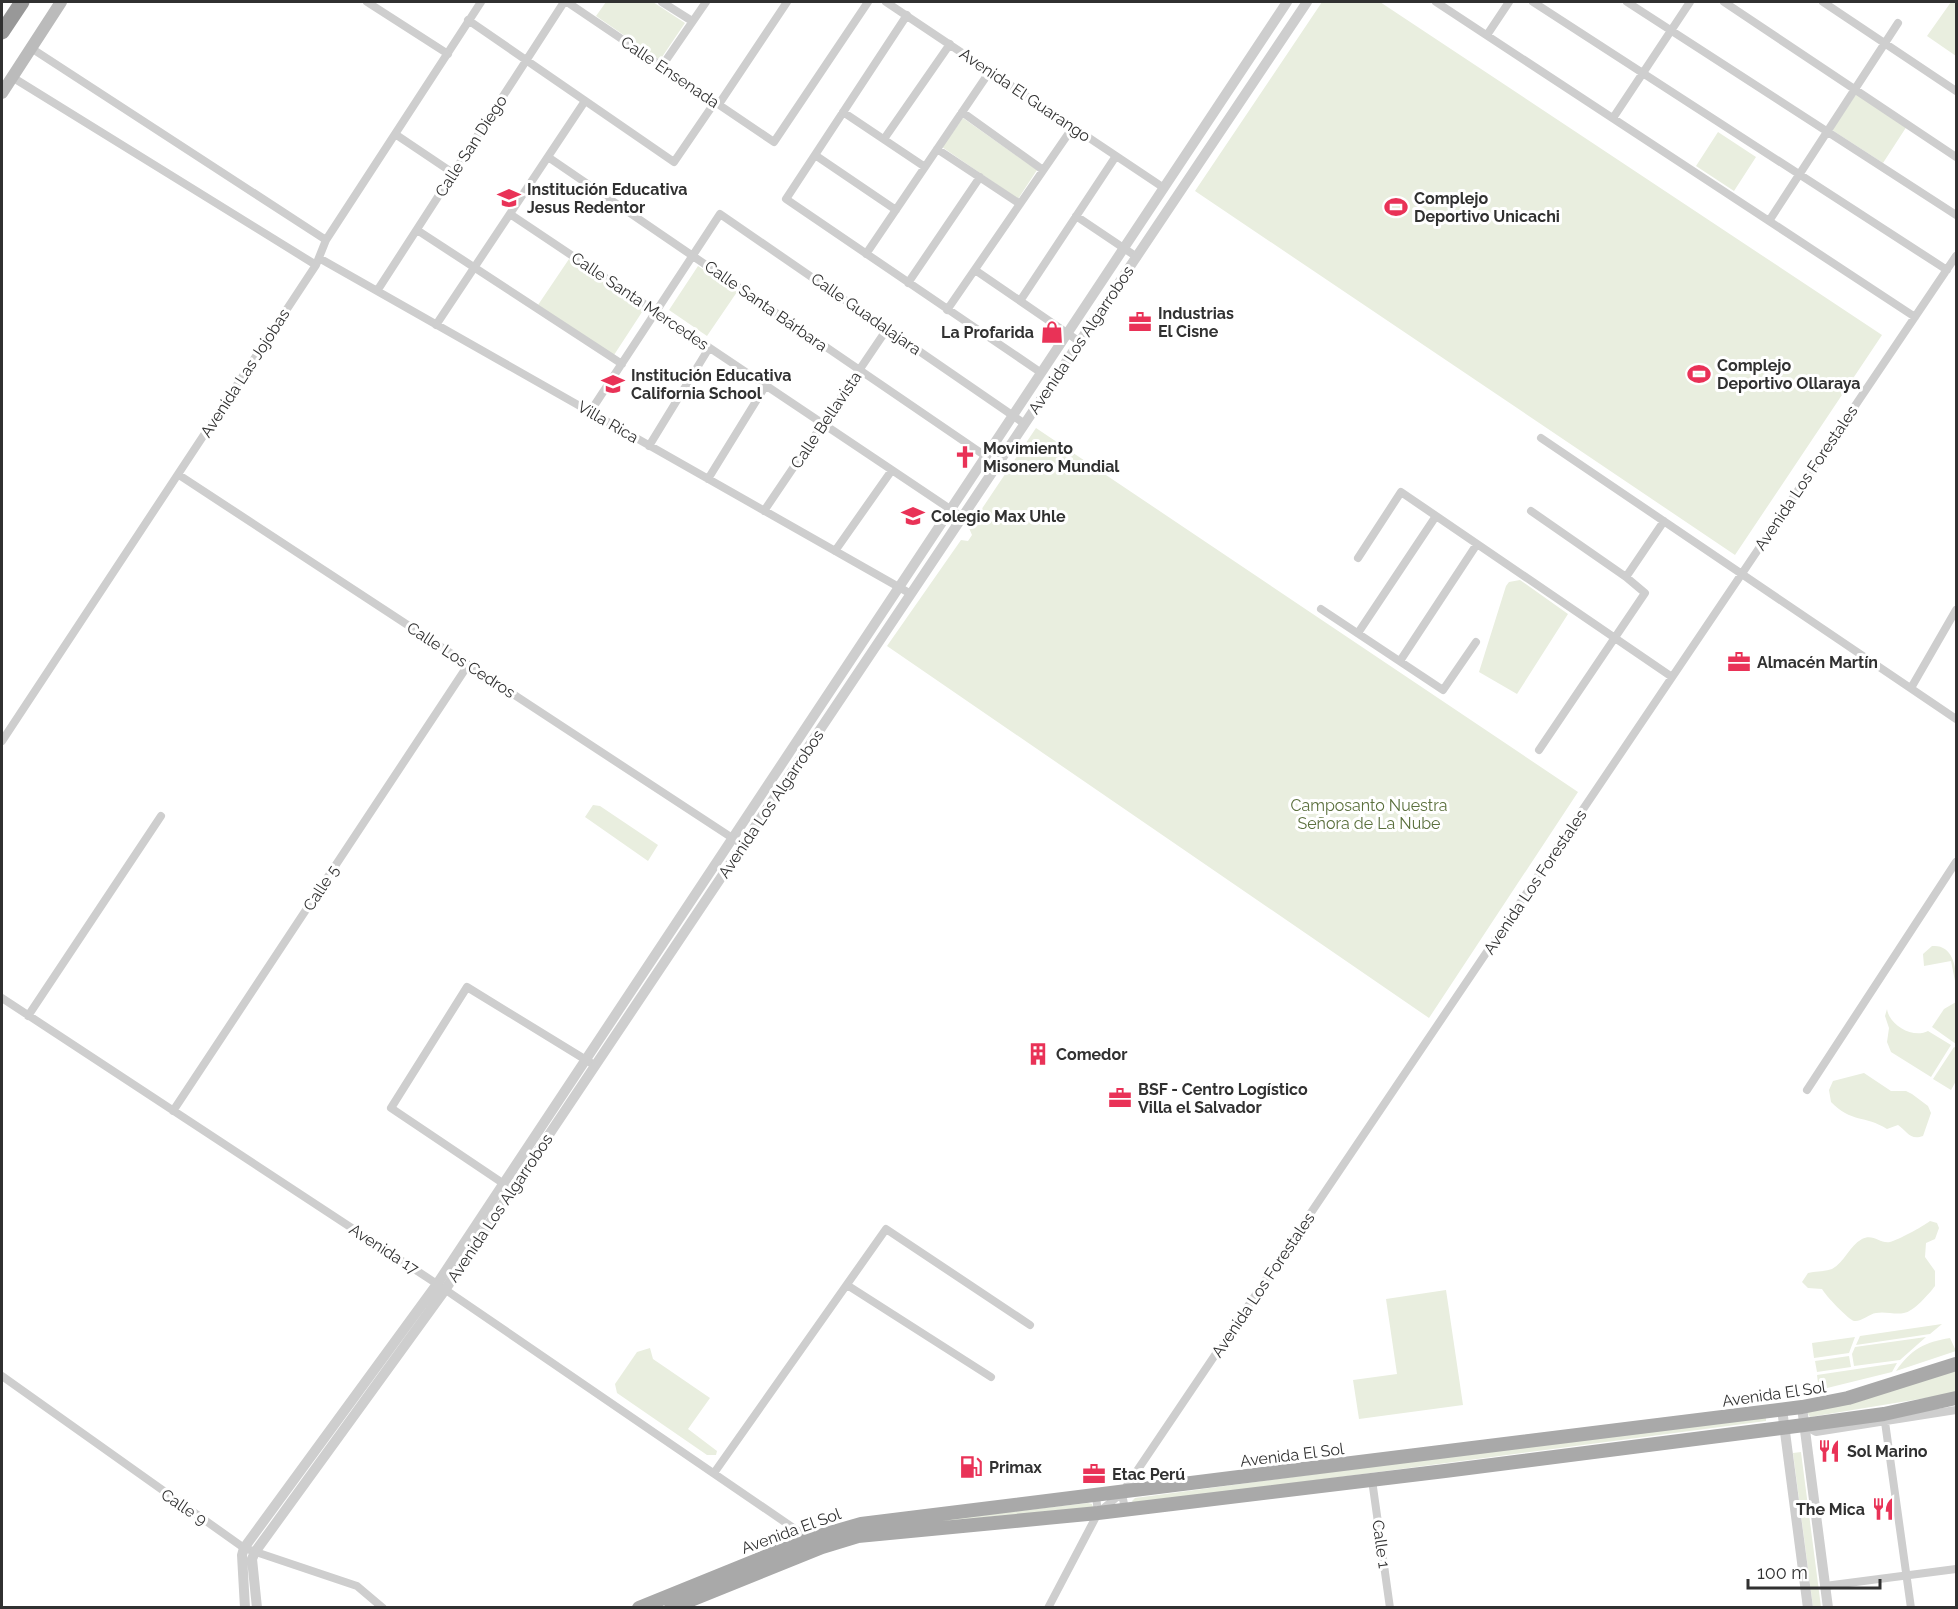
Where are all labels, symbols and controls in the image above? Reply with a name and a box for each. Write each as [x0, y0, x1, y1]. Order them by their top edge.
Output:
street label: Calle Ensenada [617, 32, 723, 112]
street label: Avenida El Guarango [956, 44, 1094, 146]
street label: Calle San Diego [431, 92, 511, 200]
place label: Institución Educativa Jesus Redentor [527, 180, 687, 217]
school or university icon: Institución Educativa Jesus Redentor [496, 185, 522, 211]
place label: Complejo Deportivo Unicachi [1414, 189, 1560, 226]
sports icon: Complejo Deportivo Unicachi [1383, 194, 1409, 220]
street label: Calle Santa Mercedes [568, 248, 712, 354]
street label: Calle Santa Bárbara [701, 256, 831, 356]
street label: Avenida Los Algarrobos [1024, 262, 1138, 418]
street label: Calle Guadalajara [807, 269, 925, 359]
place label: Industrias El Cisne [1158, 304, 1234, 341]
street label: Avenida Las Jojobas [196, 305, 294, 441]
office icon: Industrias El Cisne [1127, 309, 1153, 335]
shop icon: La Profarida [1039, 319, 1065, 345]
place label: La Profarida [941, 323, 1034, 342]
place label: Complejo Deportivo Ollaraya [1717, 356, 1861, 393]
sports icon: Complejo Deportivo Ollaraya [1686, 361, 1712, 387]
place label: Institución Educativa California School [631, 366, 791, 403]
street label: Calle Bellavista [787, 368, 865, 472]
school or university icon: Institución Educativa California School [600, 371, 626, 397]
street label: Villa Rica [574, 397, 642, 447]
street label: Avenida Los Forestales [1750, 402, 1862, 554]
place label: Movimiento Misonero Mundial [983, 439, 1120, 476]
church icon: Movimiento Misonero Mundial [952, 444, 978, 470]
school or university icon: Colegio Max Uhle [900, 503, 926, 529]
place label: Colegio Max Uhle [931, 507, 1066, 526]
street label: Calle Los Cedros [403, 618, 519, 702]
office icon: Almacén Martín [1726, 649, 1752, 675]
place label: Almacén Martín [1757, 653, 1878, 672]
street label: Avenida Los Algarrobos [714, 726, 828, 882]
park label: Camposanto Nuestra Señora de La Nube [1291, 796, 1447, 833]
street label: Avenida Los Forestales [1479, 806, 1591, 958]
street label: Calle 5 [299, 861, 343, 914]
building icon: Comedor [1025, 1041, 1051, 1067]
place label: Comedor [1056, 1045, 1127, 1064]
place label: BSF - Centro Logístico Villa el Salvador [1138, 1080, 1308, 1117]
office icon: BSF - Centro Logístico Villa el Salvador [1107, 1085, 1133, 1111]
street label: Avenida Los Algarrobos [443, 1130, 557, 1286]
street label: Avenida Los Forestales [1207, 1209, 1319, 1361]
street label: Avenida 17 [346, 1220, 423, 1279]
street label: Avenida El Sol [1721, 1377, 1828, 1411]
restaurant icon: Sol Marino [1816, 1438, 1842, 1464]
street label: Avenida El Sol [1239, 1439, 1346, 1471]
place label: Sol Marino [1847, 1442, 1928, 1461]
fuel station icon: Primax [958, 1454, 984, 1480]
place label: Primax [989, 1458, 1042, 1477]
office icon: Etac Perú [1081, 1461, 1107, 1487]
place label: Etac Perú [1112, 1465, 1185, 1484]
street label: Calle 9 [157, 1485, 211, 1529]
restaurant icon: The Mica [1870, 1496, 1896, 1522]
place label: The Mica [1796, 1500, 1865, 1519]
street label: Avenida El Sol [739, 1504, 844, 1558]
street label: Calle 1 [1368, 1519, 1394, 1570]
scale bar [1748, 1552, 1880, 1590]
text: 100 m [1757, 1562, 1808, 1583]

